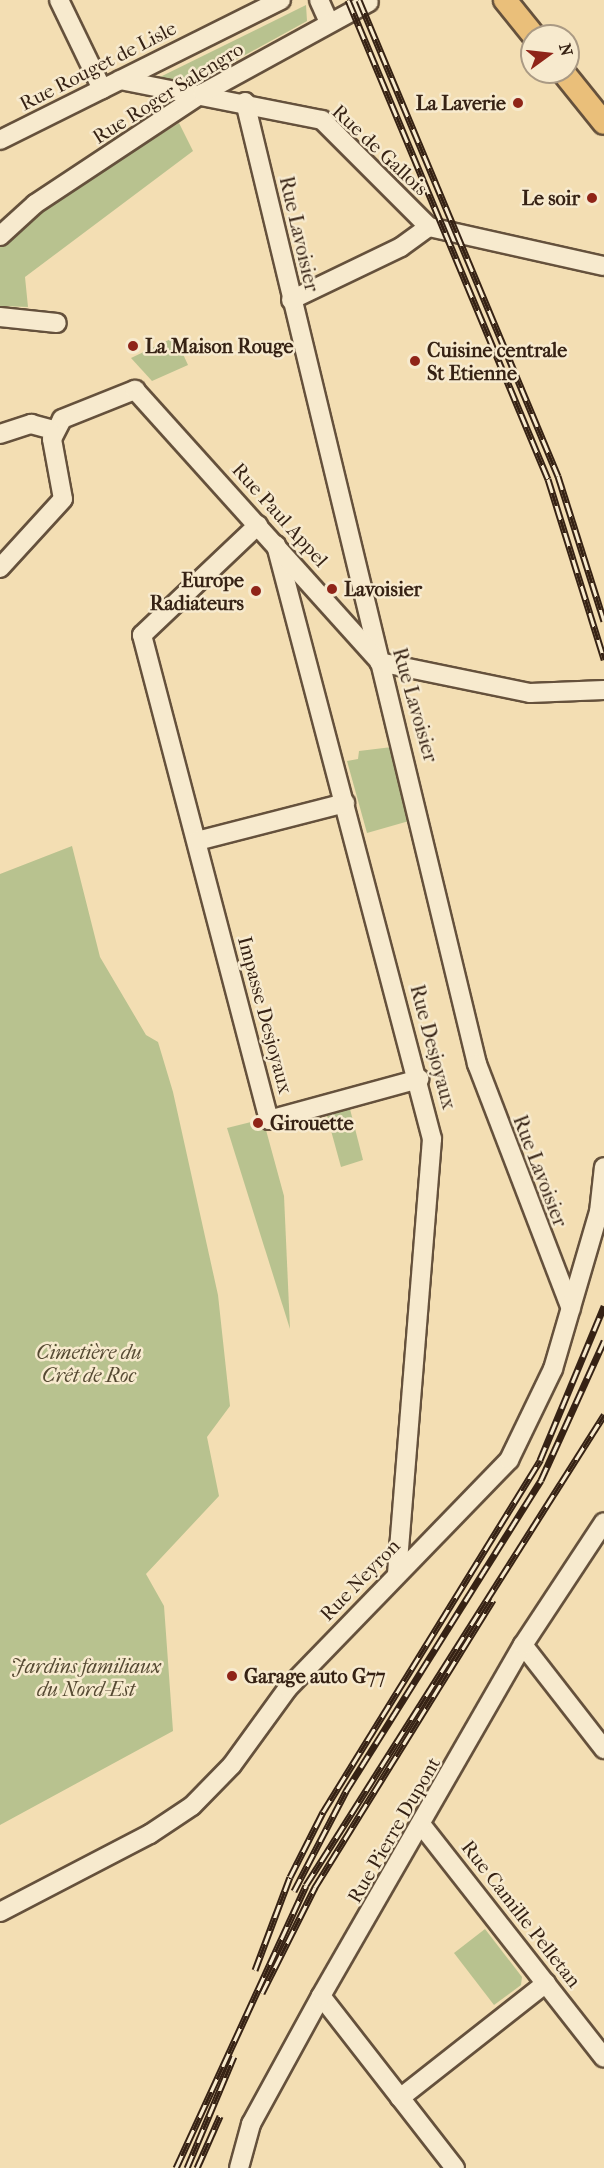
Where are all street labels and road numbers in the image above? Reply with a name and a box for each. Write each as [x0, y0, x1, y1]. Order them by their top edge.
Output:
street label: Rue Rouget de Lisle [16, 16, 180, 116]
street label: Rue Roger Salengro [88, 37, 248, 149]
street label: Rue de Gallois [327, 100, 433, 200]
street label: Rue Lavoisier [274, 174, 324, 294]
street label: Rue Paul Appel [227, 458, 333, 572]
street label: Rue Lavoisier [387, 645, 443, 765]
street label: Impasse Desjoyaux [232, 934, 298, 1096]
street label: Rue Desjoyaux [405, 982, 461, 1112]
street label: Rue Lavoisier [508, 1112, 572, 1230]
street label: Rue Neyron [315, 1534, 405, 1626]
street label: Rue Pierre Dupont [342, 1753, 446, 1907]
street label: Rue Camille Pelletan [456, 1836, 586, 1992]

